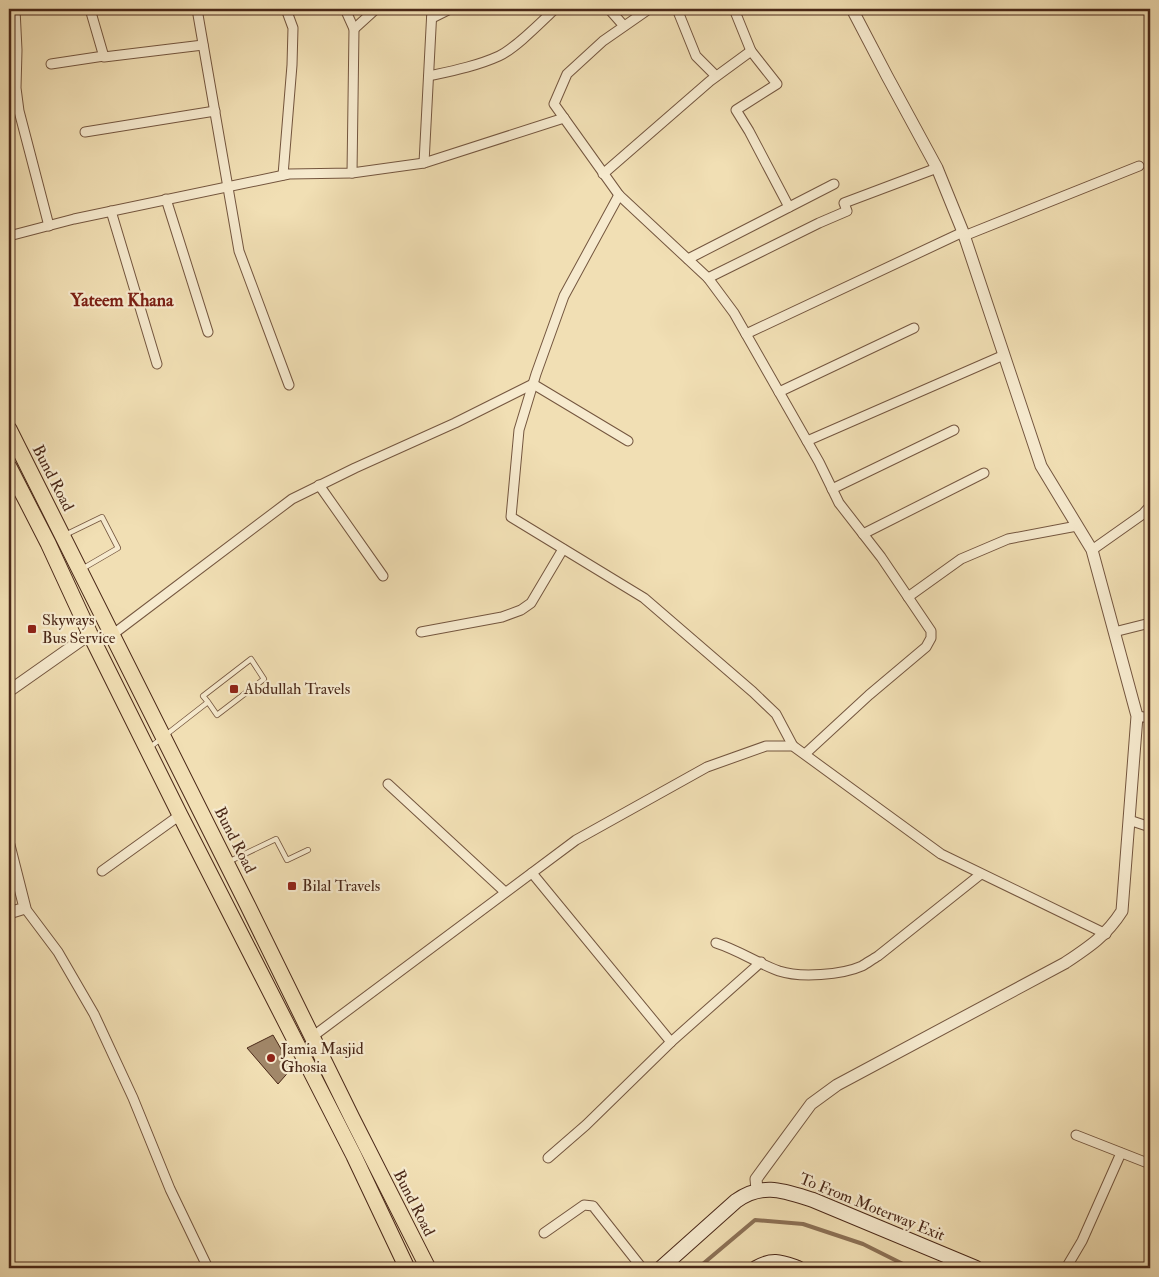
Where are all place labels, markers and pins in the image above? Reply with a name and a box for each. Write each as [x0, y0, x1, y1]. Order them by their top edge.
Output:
place label: Skyways Bus Service [42, 610, 116, 648]
marker: Skyways Bus Service [26, 623, 38, 635]
place label: Abdullah Travels [243, 679, 350, 699]
marker: Abdullah Travels [228, 683, 240, 695]
place label: Bilal Travels [302, 876, 380, 896]
marker: Bilal Travels [286, 880, 298, 892]
place label: Jamia Masjid Ghosia [280, 1039, 364, 1077]
marker: Jamia Masjid Ghosia [265, 1052, 277, 1064]

